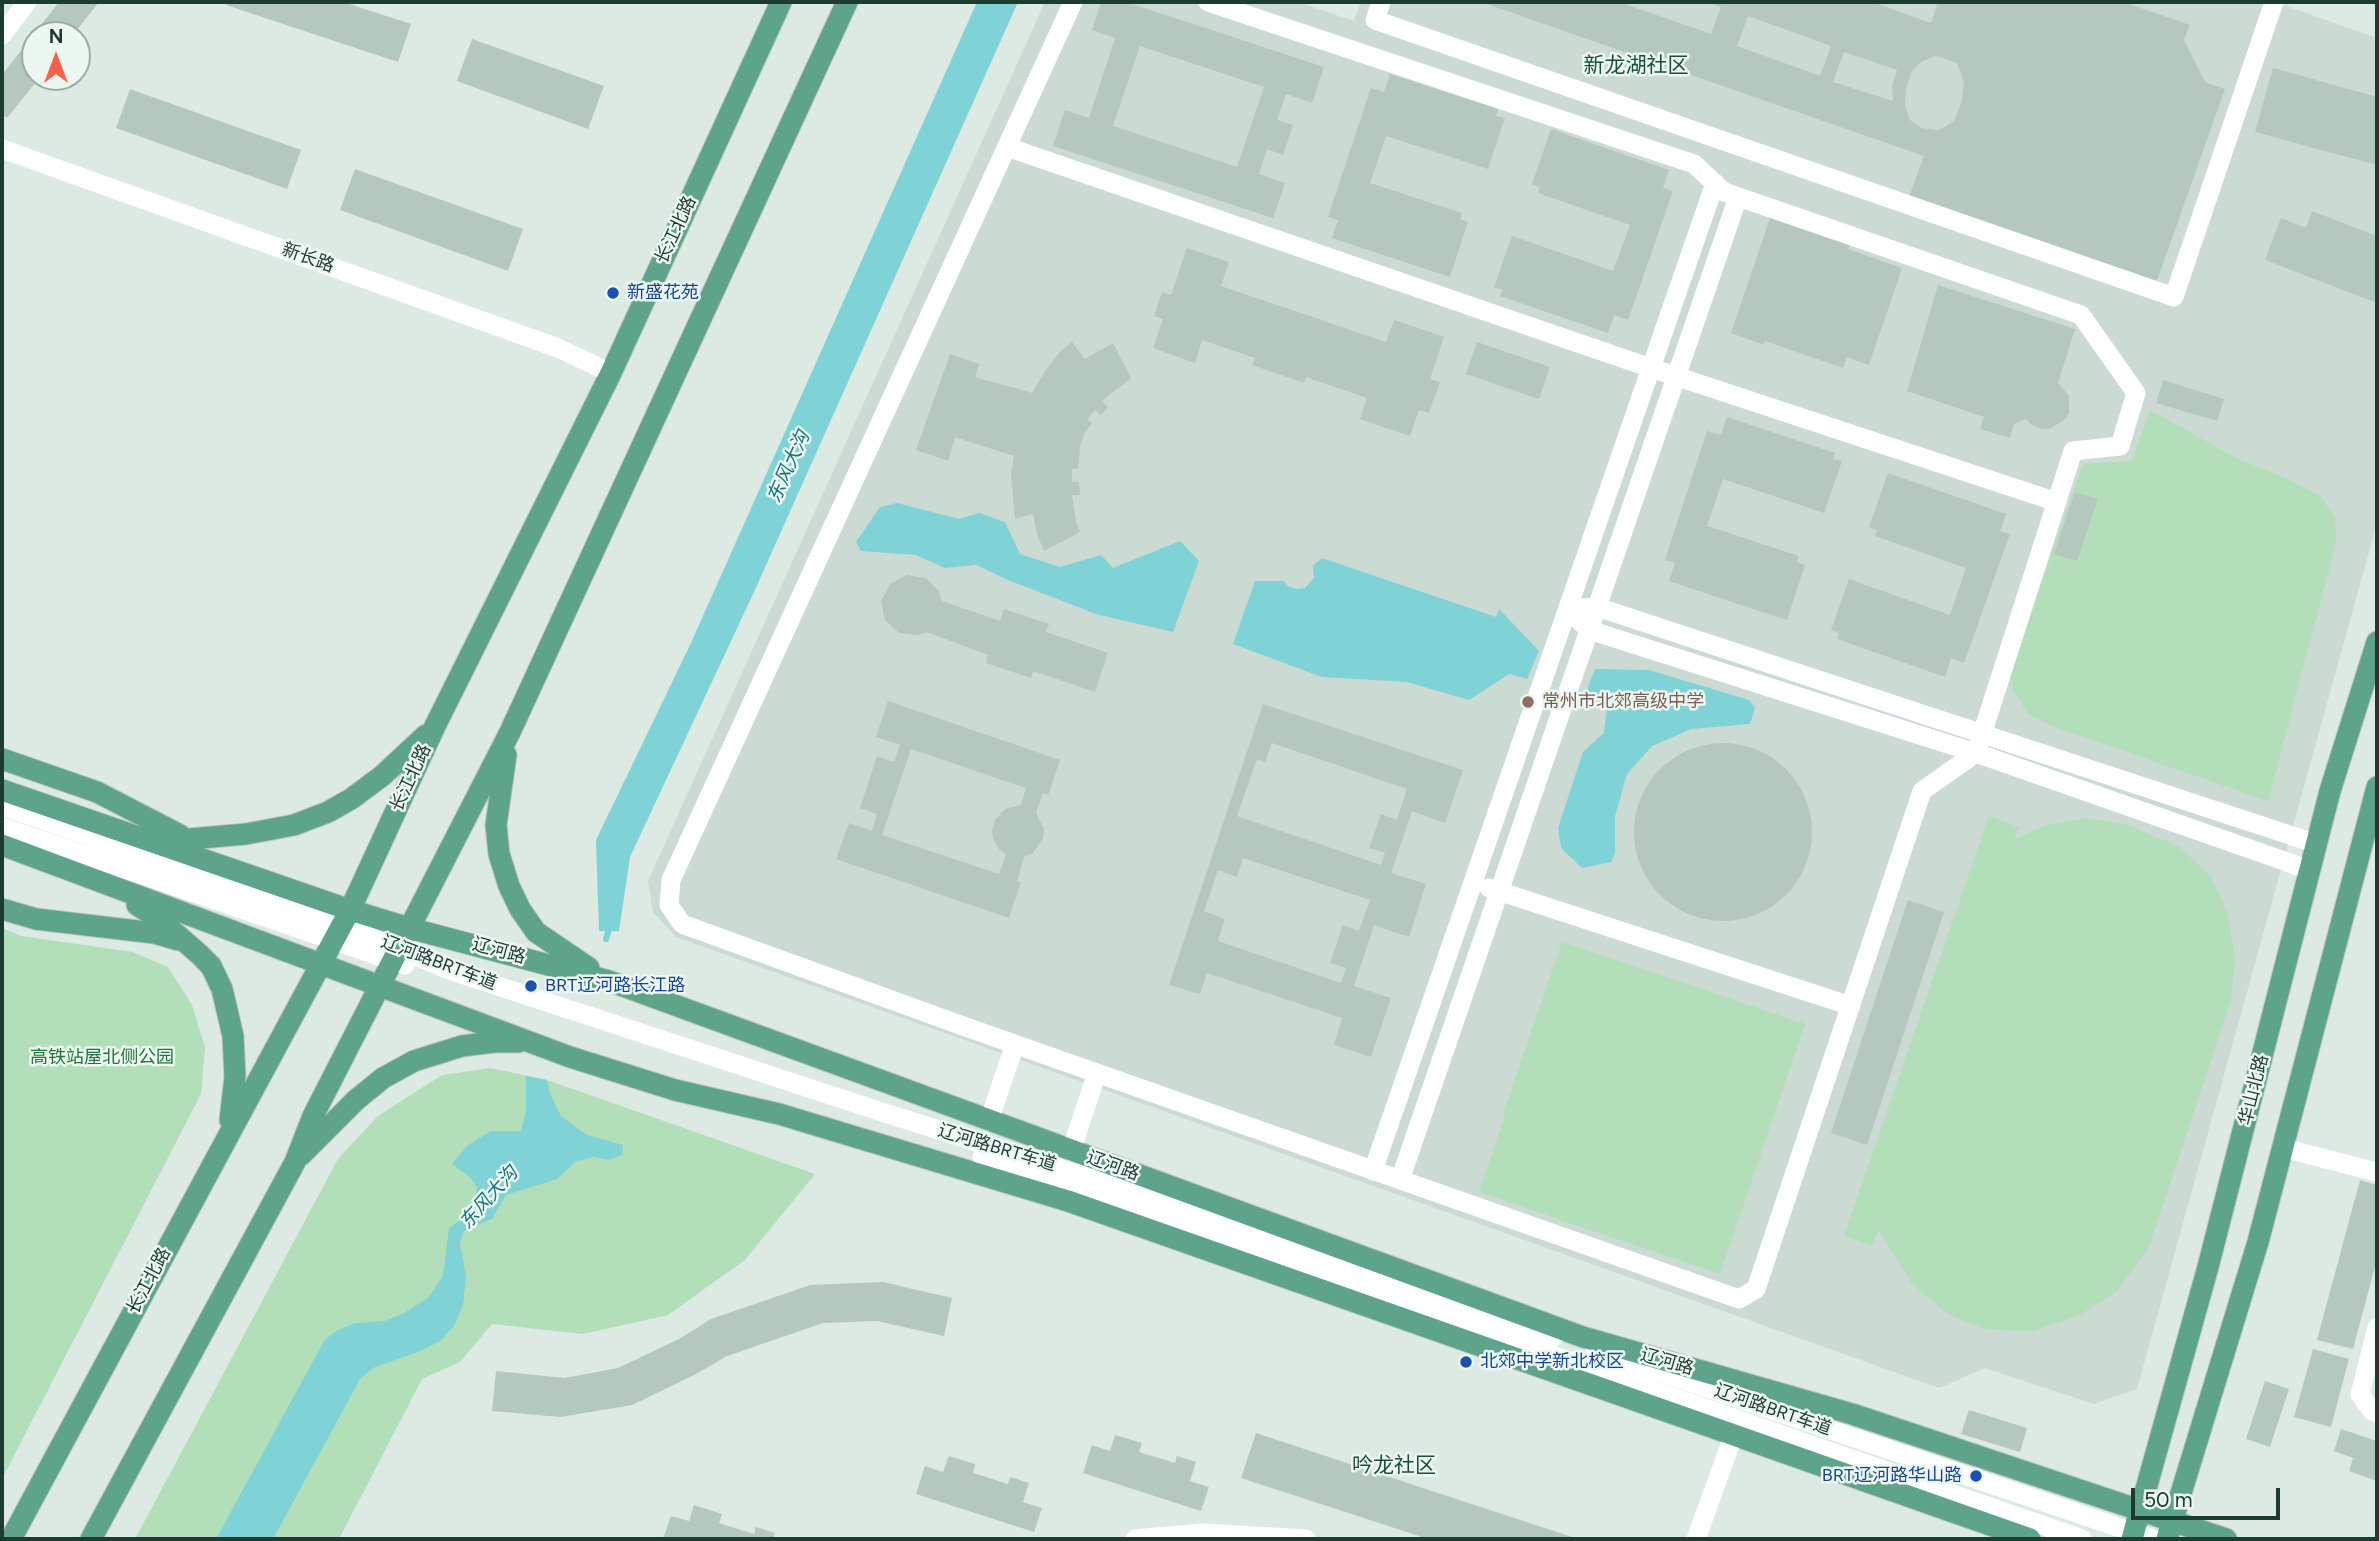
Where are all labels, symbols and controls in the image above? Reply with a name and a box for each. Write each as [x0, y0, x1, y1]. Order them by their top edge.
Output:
north arrow [21, 21, 91, 91]
text: N [49, 25, 63, 48]
district label: 新龙湖社区 [1584, 53, 1688, 79]
street label: 长江北路 [651, 193, 701, 267]
street label: 新长路 [279, 239, 337, 277]
place label: 新盛花苑 [627, 282, 699, 304]
marker: 新盛花苑 [605, 285, 621, 301]
water label: 东风大沟 [763, 428, 815, 506]
place label: 常州市北郊高级中学 [1542, 691, 1704, 713]
marker: 常州市北郊高级中学 [1520, 694, 1536, 710]
street label: 长江北路 [386, 741, 436, 815]
street label: 辽河路BRT车道 [378, 931, 500, 995]
street label: 辽河路 [470, 934, 528, 968]
place label: BRT辽河路长江路 [545, 975, 685, 997]
marker: BRT辽河路长江路 [523, 978, 539, 994]
park label: 高铁站屋北侧公园 [30, 1047, 174, 1069]
street label: 华山北路 [2235, 1052, 2273, 1128]
street label: 辽河路BRT车道 [935, 1120, 1059, 1176]
street label: 辽河路 [1084, 1147, 1142, 1185]
water label: 东风大沟 [455, 1162, 523, 1234]
street label: 长江北路 [123, 1244, 175, 1318]
street label: 辽河路 [1638, 1344, 1696, 1380]
place label: 北郊中学新北校区 [1480, 1351, 1624, 1373]
marker: 北郊中学新北校区 [1458, 1354, 1474, 1370]
street label: 辽河路BRT车道 [1712, 1380, 1834, 1440]
district label: 吟龙社区 [1352, 1453, 1436, 1479]
place label: BRT辽河路华山路 [1822, 1465, 1962, 1487]
marker: BRT辽河路华山路 [1968, 1468, 1984, 1484]
scale bar [2134, 1474, 2283, 1518]
text: 50 m [2144, 1487, 2193, 1512]

